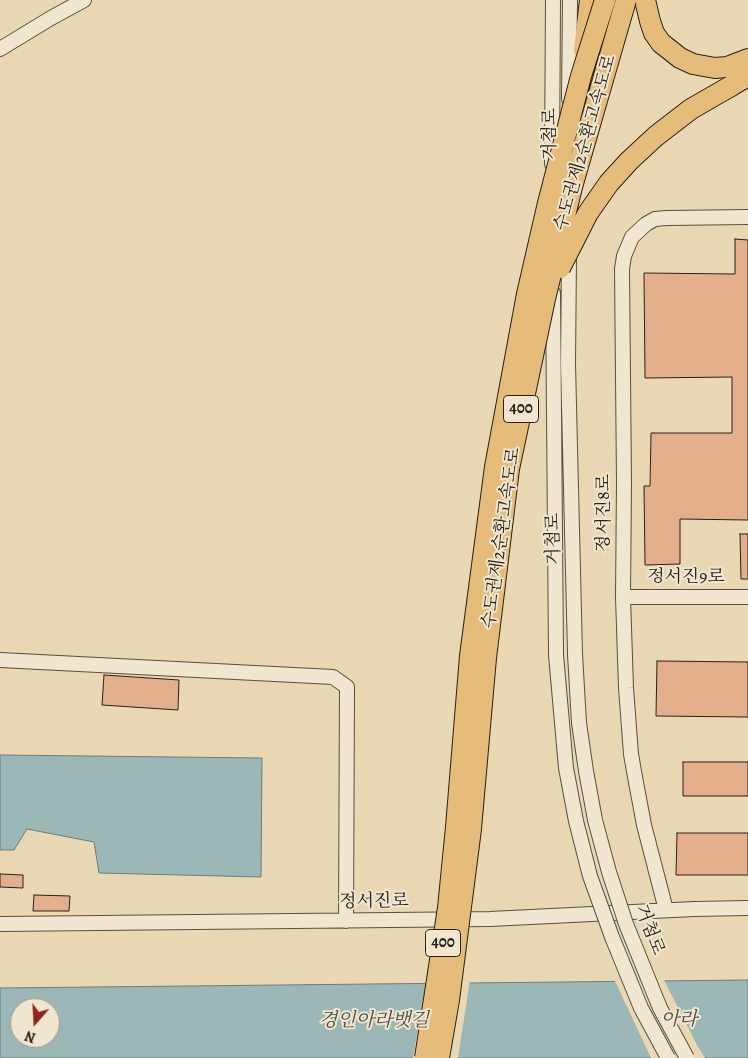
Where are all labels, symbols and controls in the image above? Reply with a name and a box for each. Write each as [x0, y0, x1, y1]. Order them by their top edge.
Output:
street label: 수도권제2순환고속도로 [550, 52, 622, 234]
street label: 거첨로 [540, 108, 562, 160]
road number: 400 [504, 396, 538, 422]
street label: 수도권제2순환고속도로 [479, 446, 525, 630]
street label: 정서진8로 [594, 474, 616, 552]
street label: 거첨로 [543, 513, 565, 565]
street label: 정서진9로 [647, 567, 725, 589]
street label: 정서진로 [339, 891, 409, 913]
street label: 거첨로 [630, 902, 668, 958]
road number: 400 [426, 930, 460, 956]
north arrow [10, 998, 60, 1048]
water label: 아라 [661, 1009, 697, 1031]
water label: 경인아라뱃길 [319, 1010, 429, 1032]
text: N [22, 1026, 38, 1047]

